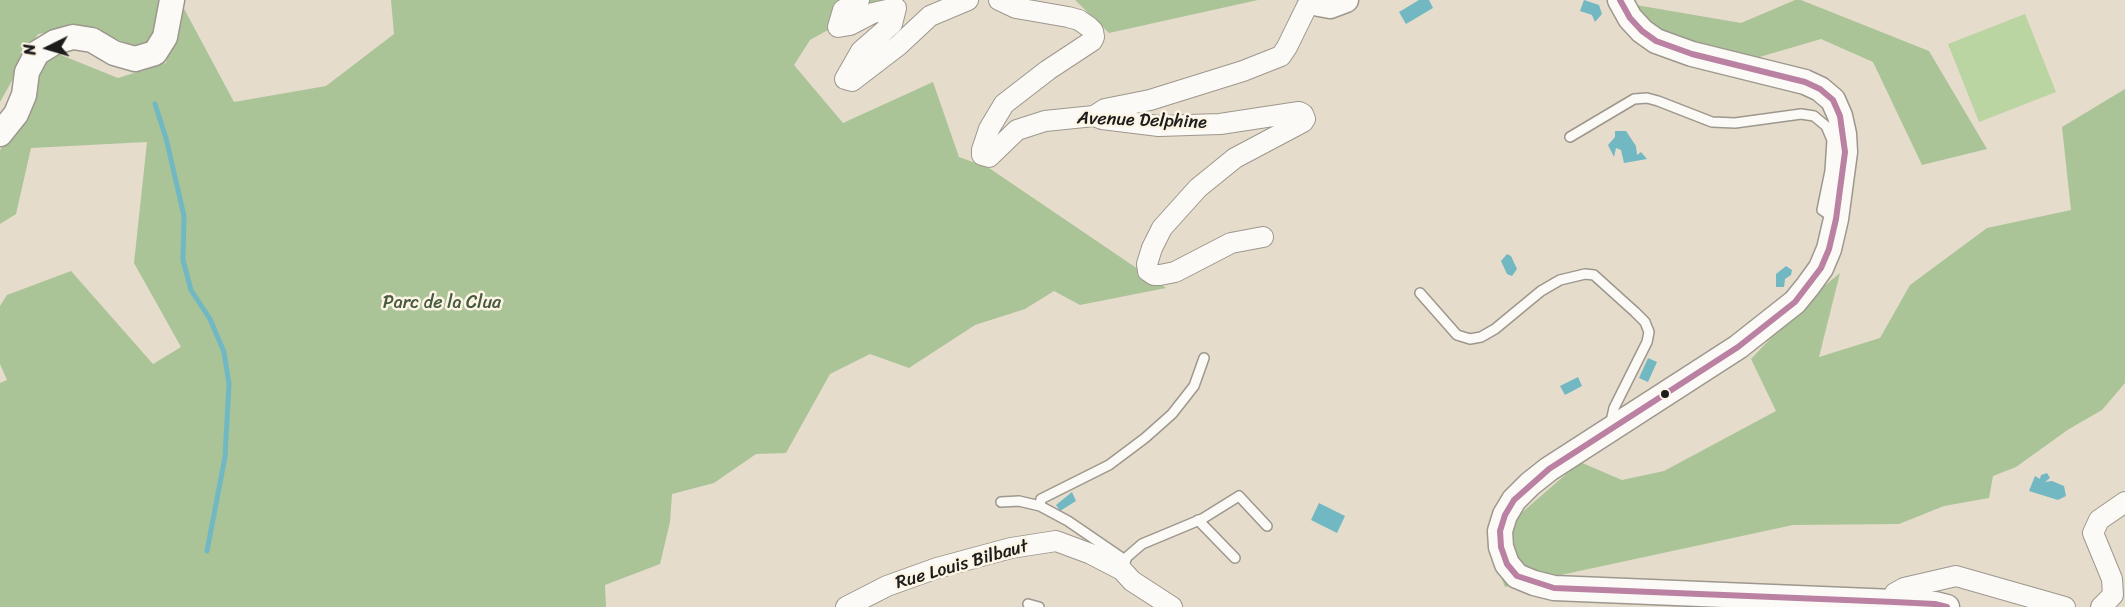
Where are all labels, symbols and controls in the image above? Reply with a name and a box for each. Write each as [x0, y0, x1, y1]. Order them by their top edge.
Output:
north arrow [18, 18, 78, 78]
text: N [15, 43, 44, 56]
street label: Avenue Delphine [1077, 108, 1207, 134]
park label: Parc de la Clua [383, 292, 501, 314]
unlabelled marker [1659, 388, 1671, 400]
street label: Rue Louis Bilbaut [893, 536, 1031, 594]

